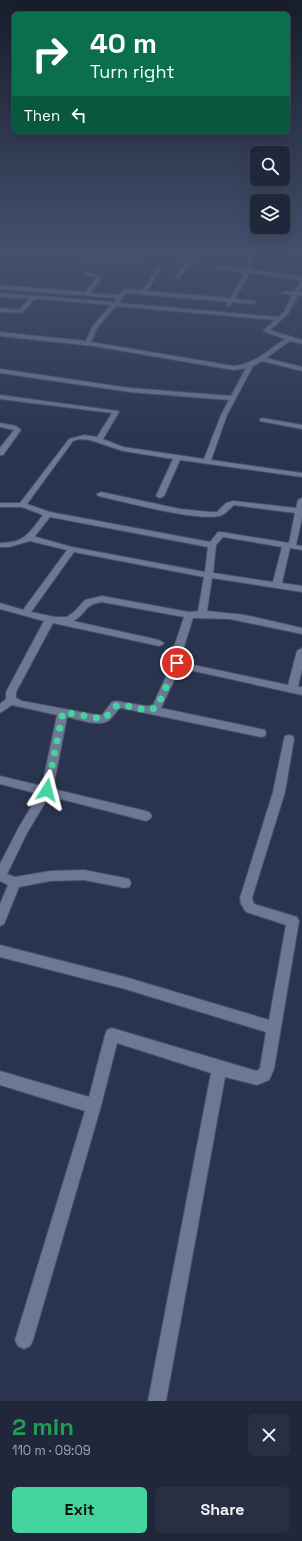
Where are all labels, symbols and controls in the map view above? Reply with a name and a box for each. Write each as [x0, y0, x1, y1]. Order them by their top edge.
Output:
text: 40 m [90, 25, 157, 61]
icon: right [24, 28, 76, 80]
text: Turn right [90, 60, 174, 83]
icon: left [68, 104, 90, 126]
text: Then [24, 106, 60, 125]
map controls [250, 146, 290, 234]
button: search [250, 146, 290, 186]
button: layers [250, 194, 290, 234]
pin [160, 646, 194, 680]
icon: arrive [166, 652, 188, 674]
position arrow [26, 769, 68, 811]
text: 2 min [12, 1411, 74, 1442]
button: close [248, 1414, 290, 1456]
text: 110 m · 09:09 [12, 1442, 91, 1459]
button: Exit [12, 1487, 147, 1533]
button: Share [155, 1487, 290, 1533]

